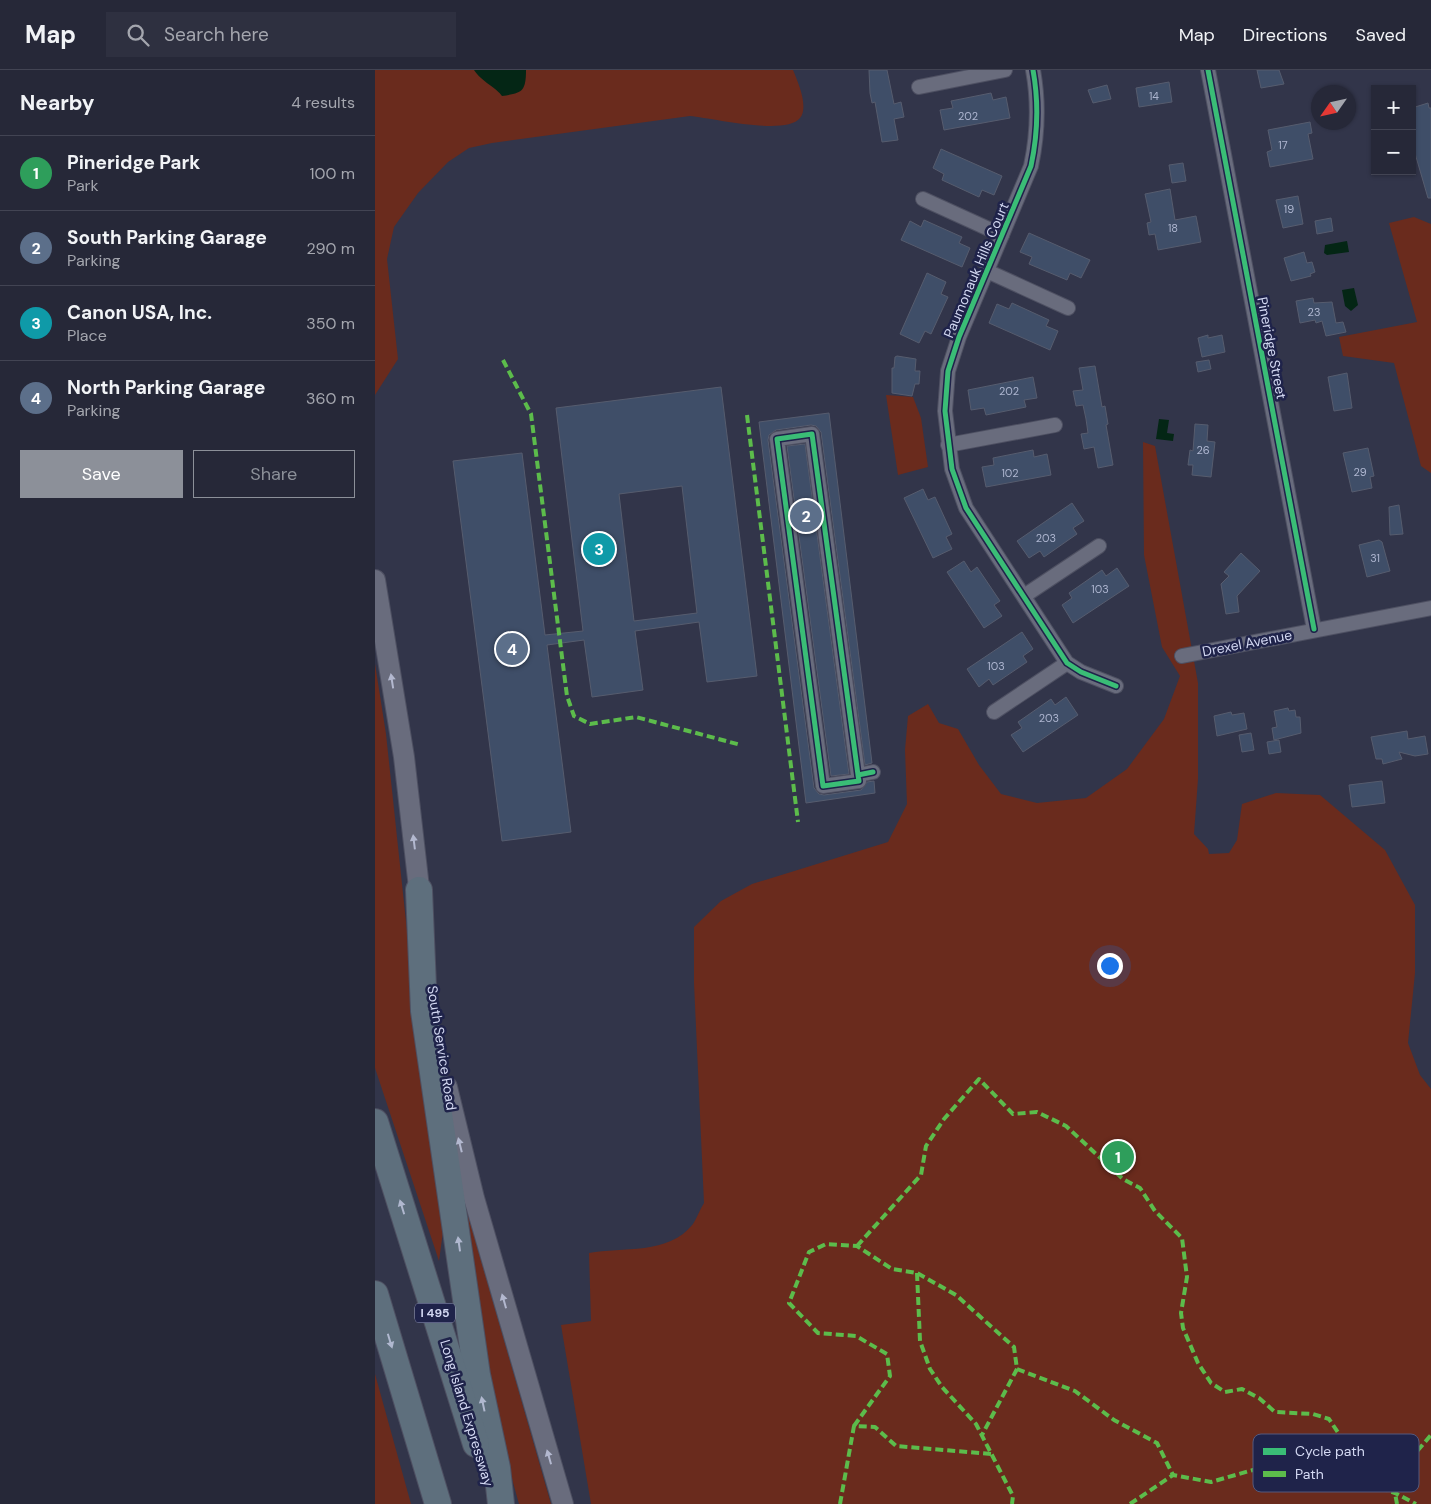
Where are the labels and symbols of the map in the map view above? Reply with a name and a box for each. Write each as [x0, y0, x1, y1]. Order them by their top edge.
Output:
north arrow [1311, 85, 1356, 130]
house number: 14 [1149, 89, 1159, 103]
house number: 202 [958, 109, 978, 123]
house number: 17 [1278, 138, 1288, 152]
street label: Paumonauk Hills Court [939, 199, 1013, 341]
house number: 19 [1284, 202, 1294, 216]
house number: 18 [1168, 221, 1178, 235]
street label: Pineridge Street [1253, 295, 1291, 401]
house number: 23 [1308, 305, 1320, 319]
house number: 202 [999, 384, 1019, 398]
house number: 26 [1196, 443, 1210, 457]
house number: 29 [1353, 465, 1367, 479]
house number: 102 [1001, 466, 1019, 480]
pin: 2 [790, 497, 822, 535]
pin: 3 [583, 530, 615, 568]
house number: 203 [1036, 531, 1056, 545]
house number: 31 [1370, 551, 1380, 565]
house number: 103 [1091, 582, 1109, 596]
street label: Drexel Avenue [1201, 625, 1294, 661]
pin: 4 [496, 630, 528, 668]
house number: 103 [987, 659, 1005, 673]
one-way arrow [388, 672, 396, 688]
house number: 203 [1039, 711, 1059, 725]
one-way arrow [410, 833, 418, 849]
your location [1097, 953, 1123, 979]
street label: South Service Road [423, 984, 461, 1112]
one-way arrow [456, 1137, 464, 1152]
pin: 1 [1102, 1138, 1134, 1176]
one-way arrow [398, 1199, 406, 1214]
one-way arrow [454, 1235, 462, 1251]
one-way arrow [499, 1294, 507, 1309]
road number: I 495 [415, 1304, 455, 1322]
one-way arrow [386, 1333, 394, 1348]
street label: Long Island Expressway [436, 1337, 498, 1489]
one-way arrow [479, 1396, 487, 1412]
legend [1253, 1434, 1419, 1492]
text: Cycle path [1295, 1442, 1365, 1460]
one-way arrow [545, 1450, 553, 1465]
text: Path [1295, 1465, 1324, 1483]

